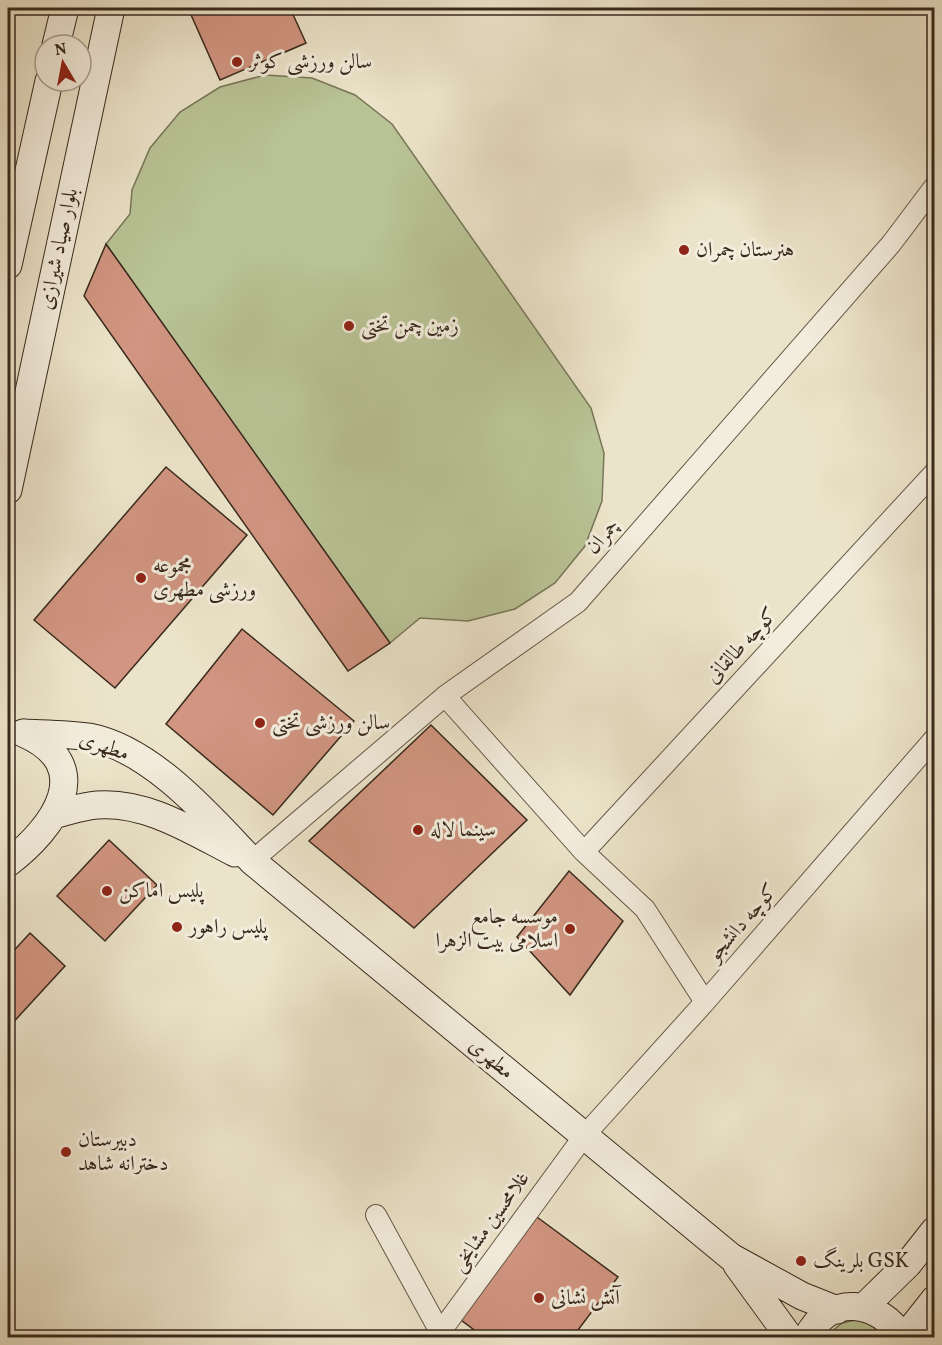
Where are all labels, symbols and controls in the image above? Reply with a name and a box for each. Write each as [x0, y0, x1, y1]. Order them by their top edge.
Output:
north arrow [33, 33, 93, 93]
text: N [53, 38, 69, 62]
place label: سالن ورزشی کوثر [247, 48, 372, 77]
marker: سالن ورزشی کوثر [230, 55, 244, 69]
street label: بلوار صیاد شیرازی [32, 185, 86, 313]
place label: هنرستان چمران [696, 236, 794, 265]
marker: هنرستان چمران [677, 243, 691, 257]
place label: زمین چمن تختی [361, 312, 459, 341]
marker: زمین چمن تختی [342, 319, 356, 333]
street label: چمران [579, 513, 627, 561]
place label: مجموعه ورزشی مطهری [153, 552, 256, 605]
marker: مجموعه ورزشی مطهری [134, 571, 148, 585]
street label: کوچه طالقانی [699, 602, 785, 690]
place label: سالن ورزشی تختی [272, 709, 390, 738]
marker: سالن ورزشی تختی [253, 716, 267, 730]
street label: مطهری [75, 725, 133, 769]
place label: سینما لاله [430, 816, 496, 845]
marker: سینما لاله [411, 823, 425, 837]
place label: پلیس اماکن [119, 877, 204, 906]
street label: کوچه دانشجو [700, 878, 785, 970]
marker: پلیس اماکن [100, 884, 114, 898]
place label: موسسه جامع اسلامی بیت الزهرا [435, 903, 558, 956]
place label: پلیس راهور [187, 913, 268, 942]
marker: پلیس راهور [170, 920, 184, 934]
marker: موسسه جامع اسلامی بیت الزهرا [563, 922, 577, 936]
street label: مطهری [462, 1031, 520, 1087]
place label: دبیرستان دخترانه شاهد [78, 1126, 169, 1179]
marker: دبیرستان دخترانه شاهد [59, 1145, 73, 1159]
street label: غلامحسین مشایخی [445, 1166, 537, 1278]
place label: بلرینگ GSK [813, 1247, 909, 1276]
marker: بلرینگ GSK [794, 1254, 808, 1268]
place label: آتش نشانی [551, 1284, 622, 1313]
marker: آتش نشانی [532, 1291, 546, 1305]

